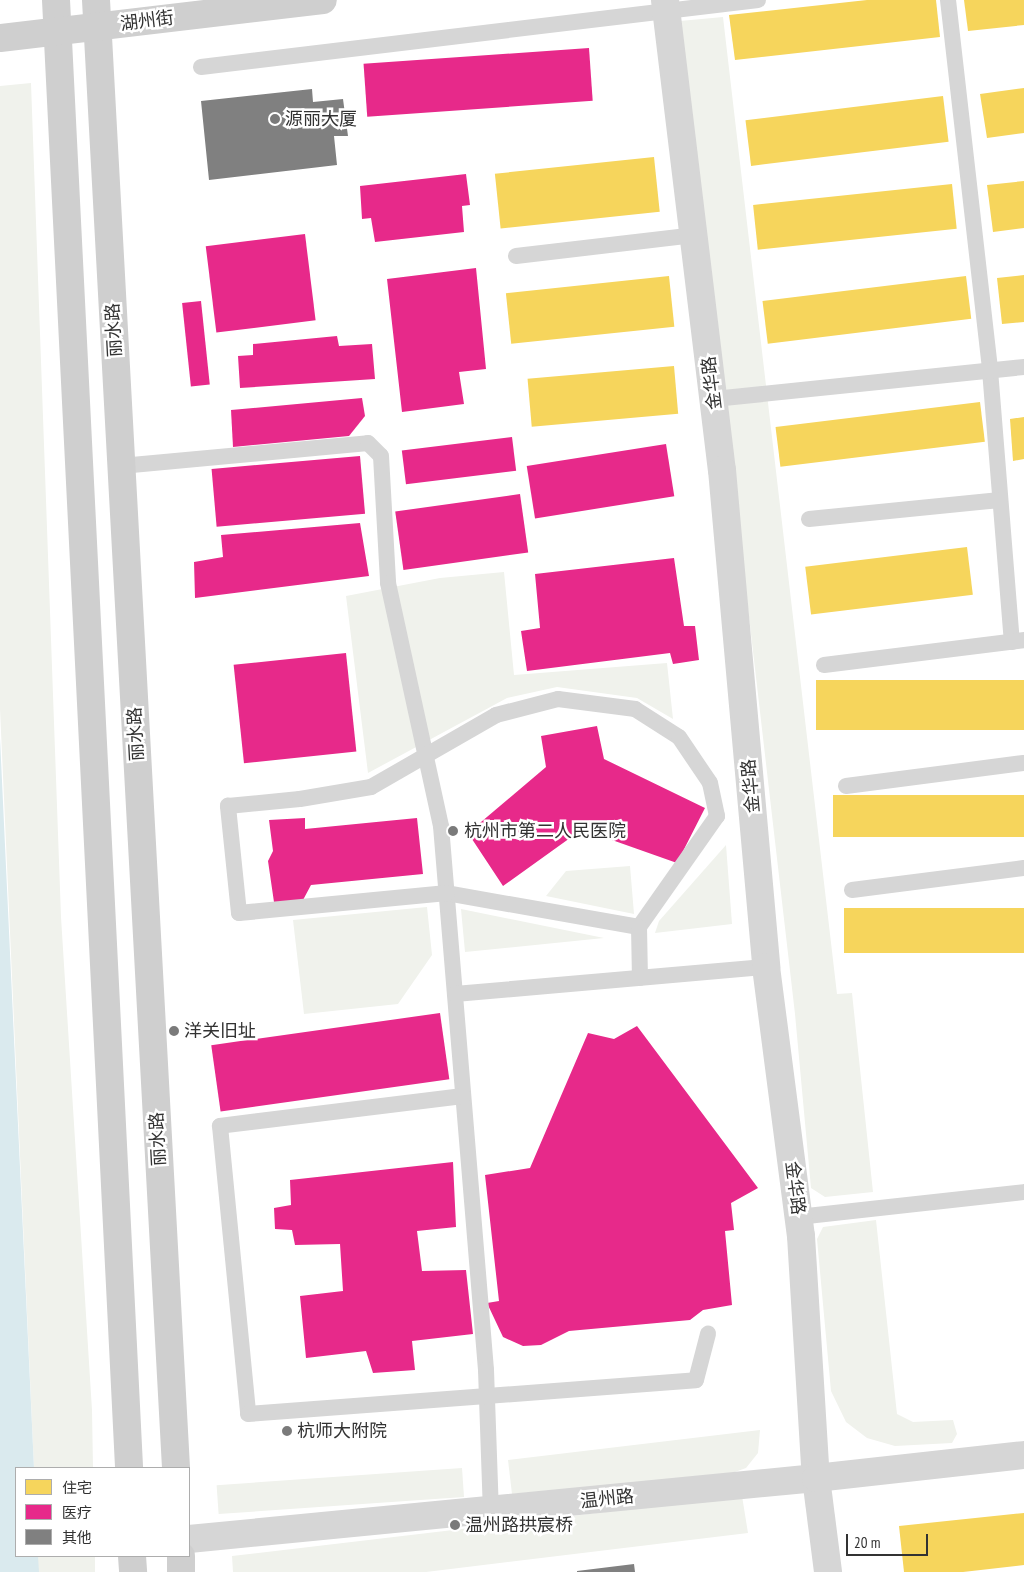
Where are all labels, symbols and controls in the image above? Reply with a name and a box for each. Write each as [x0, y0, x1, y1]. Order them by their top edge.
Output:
street label: 湖州街 [119, 7, 175, 35]
place label: 源丽大厦 [285, 108, 357, 130]
marker: 源丽大厦 [269, 113, 281, 125]
street label: 丽水路 [102, 302, 126, 358]
street label: 金华路 [698, 355, 726, 411]
street label: 丽水路 [124, 706, 148, 762]
street label: 金华路 [738, 758, 764, 814]
place label: 杭州市第二人民医院 [464, 820, 626, 842]
marker: 杭州市第二人民医院 [446, 824, 460, 838]
place label: 洋关旧址 [184, 1020, 256, 1042]
marker: 洋关旧址 [168, 1025, 180, 1037]
street label: 丽水路 [146, 1111, 170, 1167]
street label: 金华路 [781, 1160, 809, 1216]
place label: 杭师大附院 [297, 1420, 387, 1442]
marker: 杭师大附院 [281, 1425, 293, 1437]
legend [15, 1467, 190, 1557]
text: 住宅 [62, 1478, 92, 1497]
street label: 温州路 [579, 1485, 635, 1513]
text: 医疗 [62, 1503, 92, 1522]
place label: 温州路拱宸桥 [465, 1514, 573, 1536]
marker: 温州路拱宸桥 [449, 1519, 461, 1531]
scale bar [849, 1524, 932, 1556]
text: 其他 [62, 1528, 92, 1547]
text: 20 m [854, 1533, 880, 1552]

